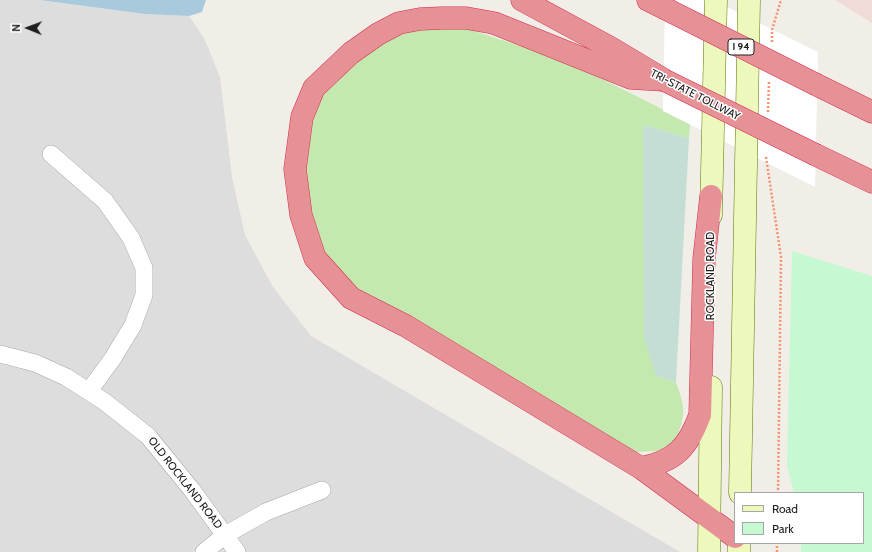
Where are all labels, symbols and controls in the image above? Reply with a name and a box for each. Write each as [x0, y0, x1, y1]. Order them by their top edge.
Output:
north arrow [8, 8, 48, 48]
text: N [9, 24, 23, 32]
road number: I 94 [728, 39, 754, 55]
street label: TRI-STATE TOLLWAY [648, 67, 742, 123]
street label: ROCKLAND ROAD [704, 232, 718, 320]
street label: OLD ROCKLAND ROAD [145, 434, 225, 532]
legend [734, 492, 864, 544]
text: Road [772, 501, 798, 516]
text: Park [772, 521, 794, 536]

